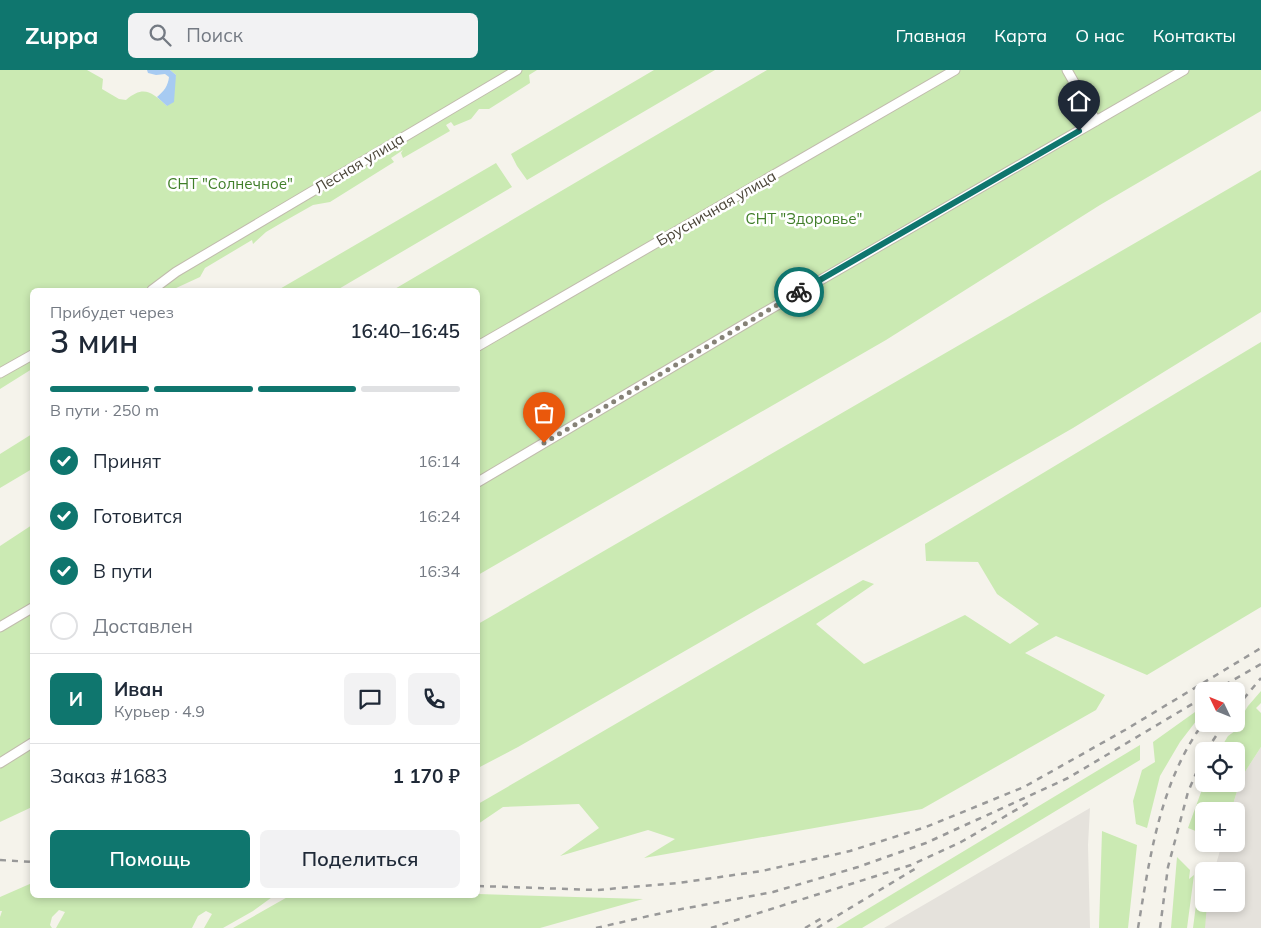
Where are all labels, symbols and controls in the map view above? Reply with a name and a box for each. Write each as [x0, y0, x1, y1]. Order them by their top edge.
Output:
search box [128, 13, 478, 58]
text: Zuppa [25, 20, 98, 50]
icon: search [146, 21, 174, 49]
text: Поиск [186, 23, 243, 47]
text: Главная [896, 24, 966, 47]
text: Карта [994, 24, 1047, 47]
text: О нас [1075, 24, 1125, 47]
text: Контакты [1153, 24, 1236, 47]
pin [1058, 80, 1100, 131]
icon: home [1065, 87, 1093, 115]
street label: Лесная улица [311, 129, 407, 197]
street label: Брусничная улица [653, 166, 779, 250]
park label: СНТ "Солнечное" [167, 174, 293, 193]
park label: СНТ "Здоровье" [746, 209, 862, 228]
courier [774, 267, 824, 317]
icon: bike [785, 278, 813, 306]
text: Прибудет через [50, 302, 174, 322]
text: 16:40–16:45 [350, 319, 460, 343]
text: 3 мин [50, 321, 138, 361]
pin [523, 392, 565, 443]
icon: bag [530, 399, 558, 427]
text: В пути · 250 m [50, 400, 159, 420]
icon: check [50, 447, 78, 475]
text: Принят [93, 449, 161, 473]
text: 16:14 [418, 451, 460, 471]
icon: check [50, 502, 78, 530]
text: Готовится [93, 504, 183, 528]
text: 16:24 [418, 506, 460, 526]
icon: check [50, 557, 78, 585]
text: В пути [93, 559, 152, 583]
text: 16:34 [418, 561, 460, 581]
text: Доставлен [93, 614, 193, 638]
button: chat [344, 673, 396, 725]
button: phone [408, 673, 460, 725]
text: Иван [114, 677, 163, 701]
north arrow [1195, 682, 1245, 732]
map controls [1195, 682, 1245, 912]
text: И [69, 687, 83, 711]
text: Курьер · 4.9 [114, 701, 205, 721]
button: locate [1195, 742, 1245, 792]
text: Заказ #1683 [50, 764, 167, 788]
text: 1 170 ₽ [393, 764, 460, 788]
button: + [1195, 802, 1245, 852]
button: Помощь [50, 830, 250, 888]
button: Поделиться [260, 830, 460, 888]
button: − [1195, 862, 1245, 912]

